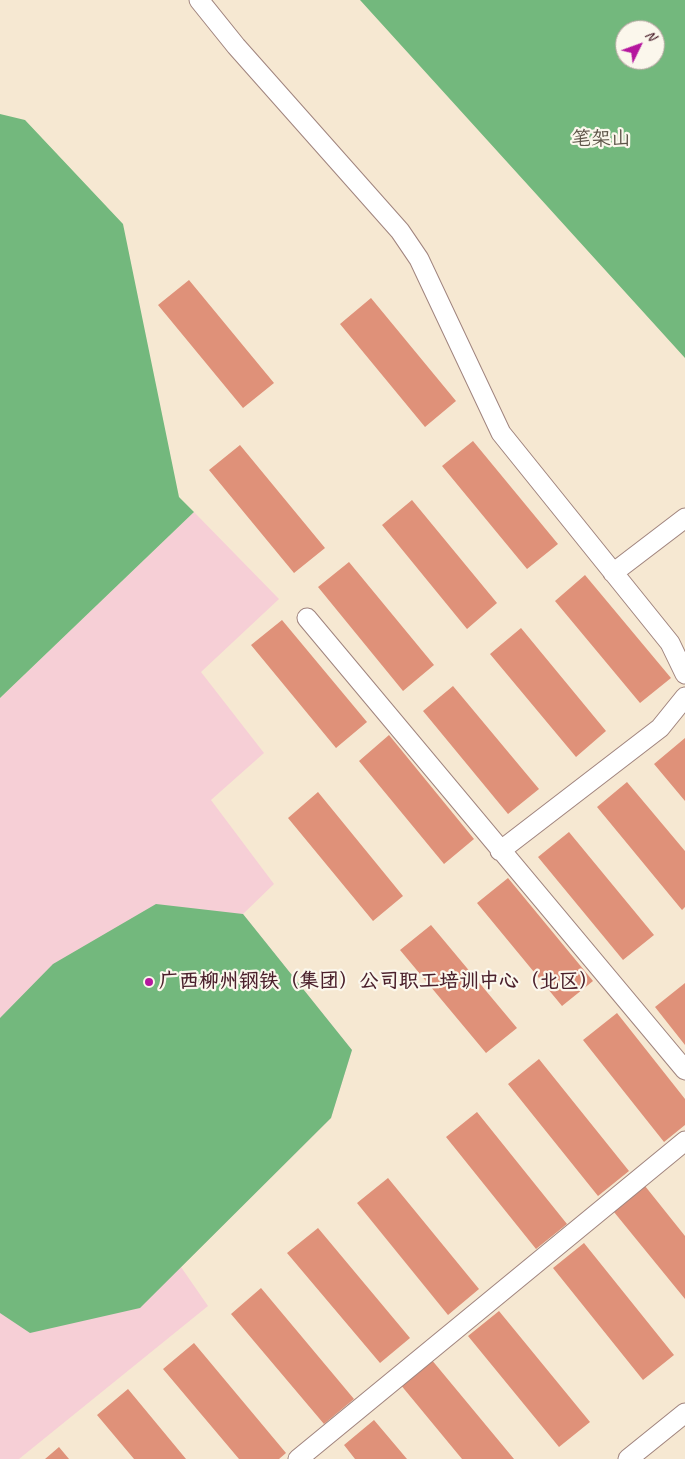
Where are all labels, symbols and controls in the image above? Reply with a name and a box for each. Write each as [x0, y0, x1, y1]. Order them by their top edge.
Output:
north arrow [615, 20, 665, 70]
text: N [642, 26, 660, 44]
park label: 笔架山 [571, 128, 631, 152]
place label: 广西柳州钢铁（集团）公司职工培训中心（北区） [159, 970, 599, 994]
marker: 广西柳州钢铁（集团）公司职工培训中心（北区） [143, 976, 155, 988]

